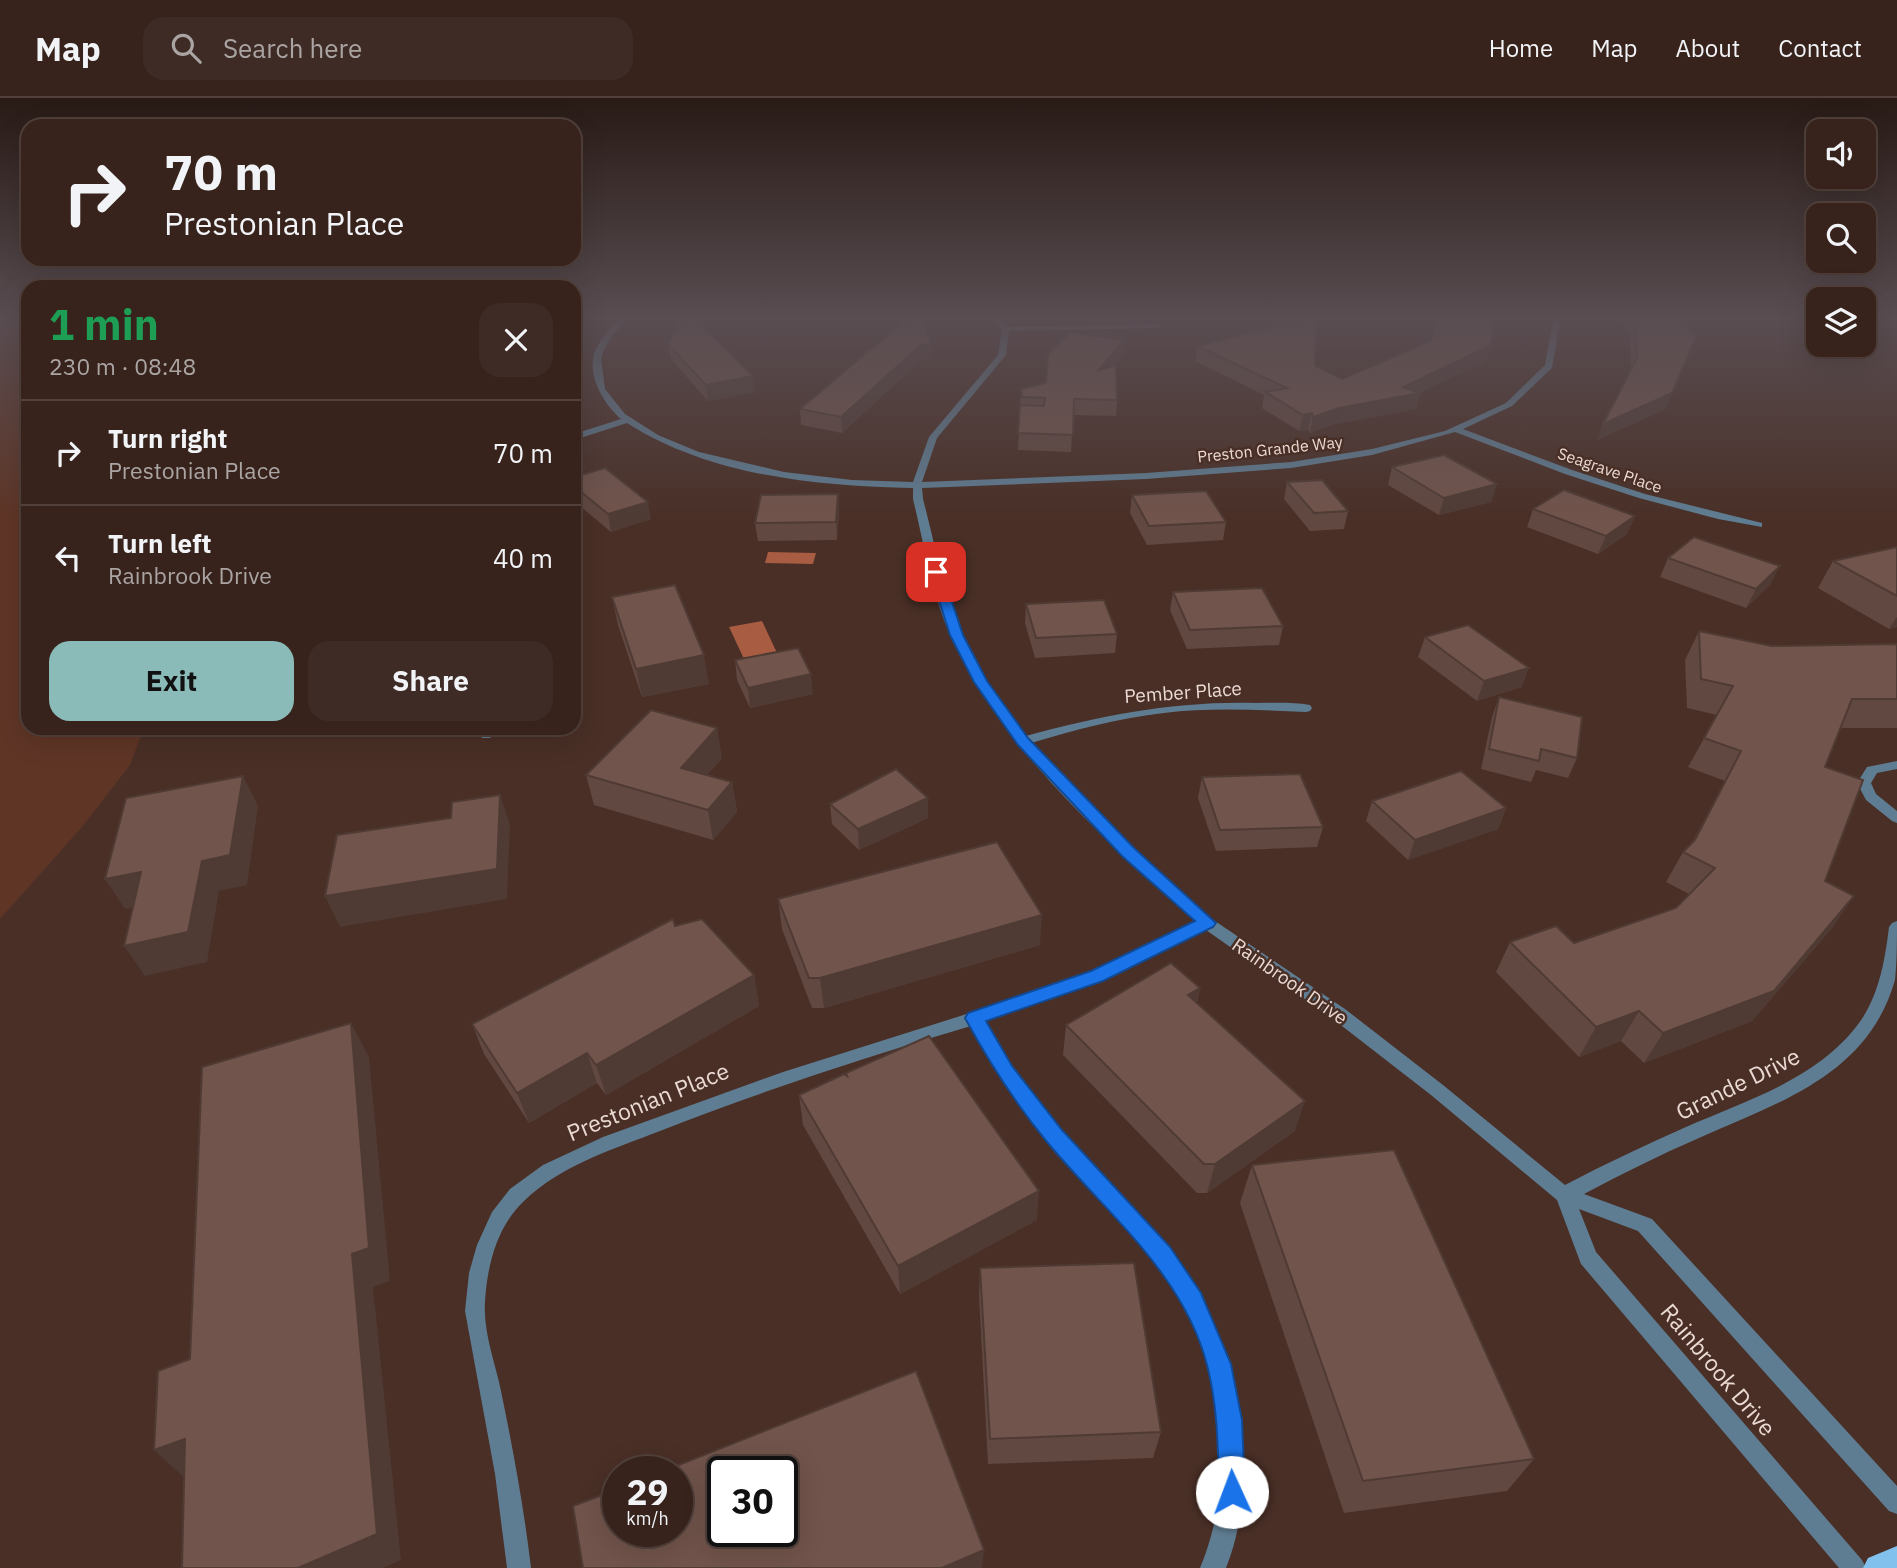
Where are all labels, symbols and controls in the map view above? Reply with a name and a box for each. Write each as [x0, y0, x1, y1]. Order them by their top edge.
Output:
search box [143, 17, 633, 80]
text: Map [35, 27, 101, 70]
icon: search [167, 29, 205, 67]
text: Search here [223, 31, 362, 65]
text: Home [1489, 32, 1553, 64]
text: Map [1591, 32, 1637, 64]
text: About [1675, 32, 1740, 64]
text: Contact [1778, 32, 1862, 64]
map controls [1806, 119, 1876, 357]
button: sound [1806, 119, 1876, 189]
text: 70 m [164, 140, 278, 203]
icon: right [49, 147, 140, 238]
text: Prestonian Place [164, 202, 404, 244]
button: search [1806, 203, 1876, 273]
button: layers [1806, 287, 1876, 357]
text: 1 min [49, 297, 159, 352]
button: close [479, 303, 553, 377]
text: 230 m · 08:48 [49, 351, 196, 381]
text: Turn right [108, 421, 227, 455]
street label: Preston Grande Way [1196, 431, 1344, 467]
icon: right [49, 434, 87, 472]
text: 70 m [493, 436, 553, 470]
street label: Seagrave Place [1555, 443, 1665, 497]
text: Prestonian Place [108, 455, 281, 485]
text: Turn left [108, 526, 211, 560]
icon: left [49, 539, 87, 577]
text: 40 m [493, 541, 553, 575]
pin [906, 542, 966, 602]
icon: arrive [917, 553, 955, 591]
text: Rainbrook Drive [108, 560, 272, 590]
button: Exit [49, 641, 294, 721]
button: Share [308, 641, 553, 721]
street label: Pember Place [1123, 676, 1243, 708]
street label: Rainbrook Drive [1228, 932, 1352, 1030]
street label: Grande Drive [1671, 1040, 1805, 1126]
street label: Prestonian Place [562, 1055, 733, 1147]
street label: Rainbrook Drive [1655, 1297, 1783, 1442]
position arrow [1195, 1455, 1269, 1529]
speed limit sign: 30 [707, 1456, 798, 1547]
text: 29 [626, 1469, 669, 1515]
text: km/h [626, 1507, 669, 1530]

